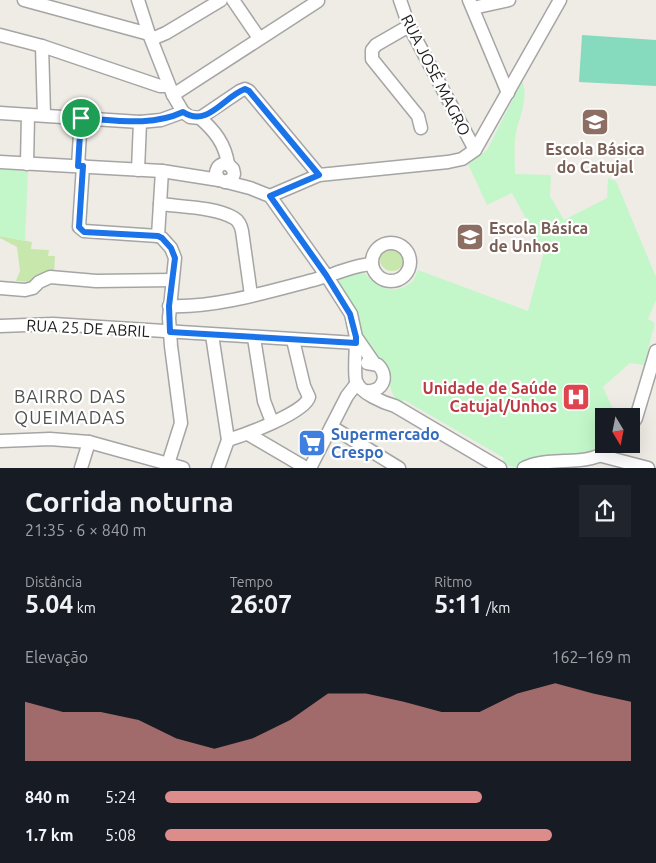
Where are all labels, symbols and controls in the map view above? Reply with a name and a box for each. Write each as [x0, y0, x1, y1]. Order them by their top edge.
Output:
street label: RUA JOSÉ MAGRO [398, 11, 476, 139]
pin [60, 97, 102, 139]
icon: arrive [67, 104, 95, 132]
school or university icon: Escola Básica do Catujal [580, 107, 610, 137]
place label: Escola Básica do Catujal [545, 140, 645, 176]
place label: Escola Básica de Unhos [489, 219, 588, 255]
school or university icon: Escola Básica de Unhos [455, 222, 485, 252]
street label: RUA 25 DE ABRIL [26, 316, 150, 340]
place label: Unidade de Saúde Catujal/Unhos [422, 379, 557, 415]
hospital icon: Unidade de Saúde Catujal/Unhos [561, 382, 591, 412]
district label: BAIRRO DAS QUEIMADAS [14, 386, 126, 428]
north arrow [595, 408, 640, 452]
map controls [595, 408, 640, 453]
place label: Supermercado Crespo [331, 425, 440, 461]
supermarket icon: Supermercado Crespo [297, 428, 327, 458]
button: share [579, 485, 631, 537]
text: Corrida noturna [25, 486, 234, 517]
text: 21:35 · 6 × 840 m [25, 521, 146, 539]
text: Distância [25, 574, 82, 590]
text: Tempo [230, 574, 273, 590]
text: Ritmo [434, 574, 472, 590]
text: 5.04 [25, 590, 73, 618]
text: 26:07 [230, 590, 292, 618]
text: 5:11 [434, 590, 483, 618]
text: km [73, 600, 96, 616]
text: /km [483, 600, 510, 616]
text: Elevação [25, 648, 88, 666]
text: 162–169 m [551, 648, 631, 666]
text: 840 m [25, 788, 70, 806]
text: 5:24 [105, 788, 136, 806]
text: 1.7 km [25, 826, 74, 844]
text: 5:08 [105, 826, 136, 844]

